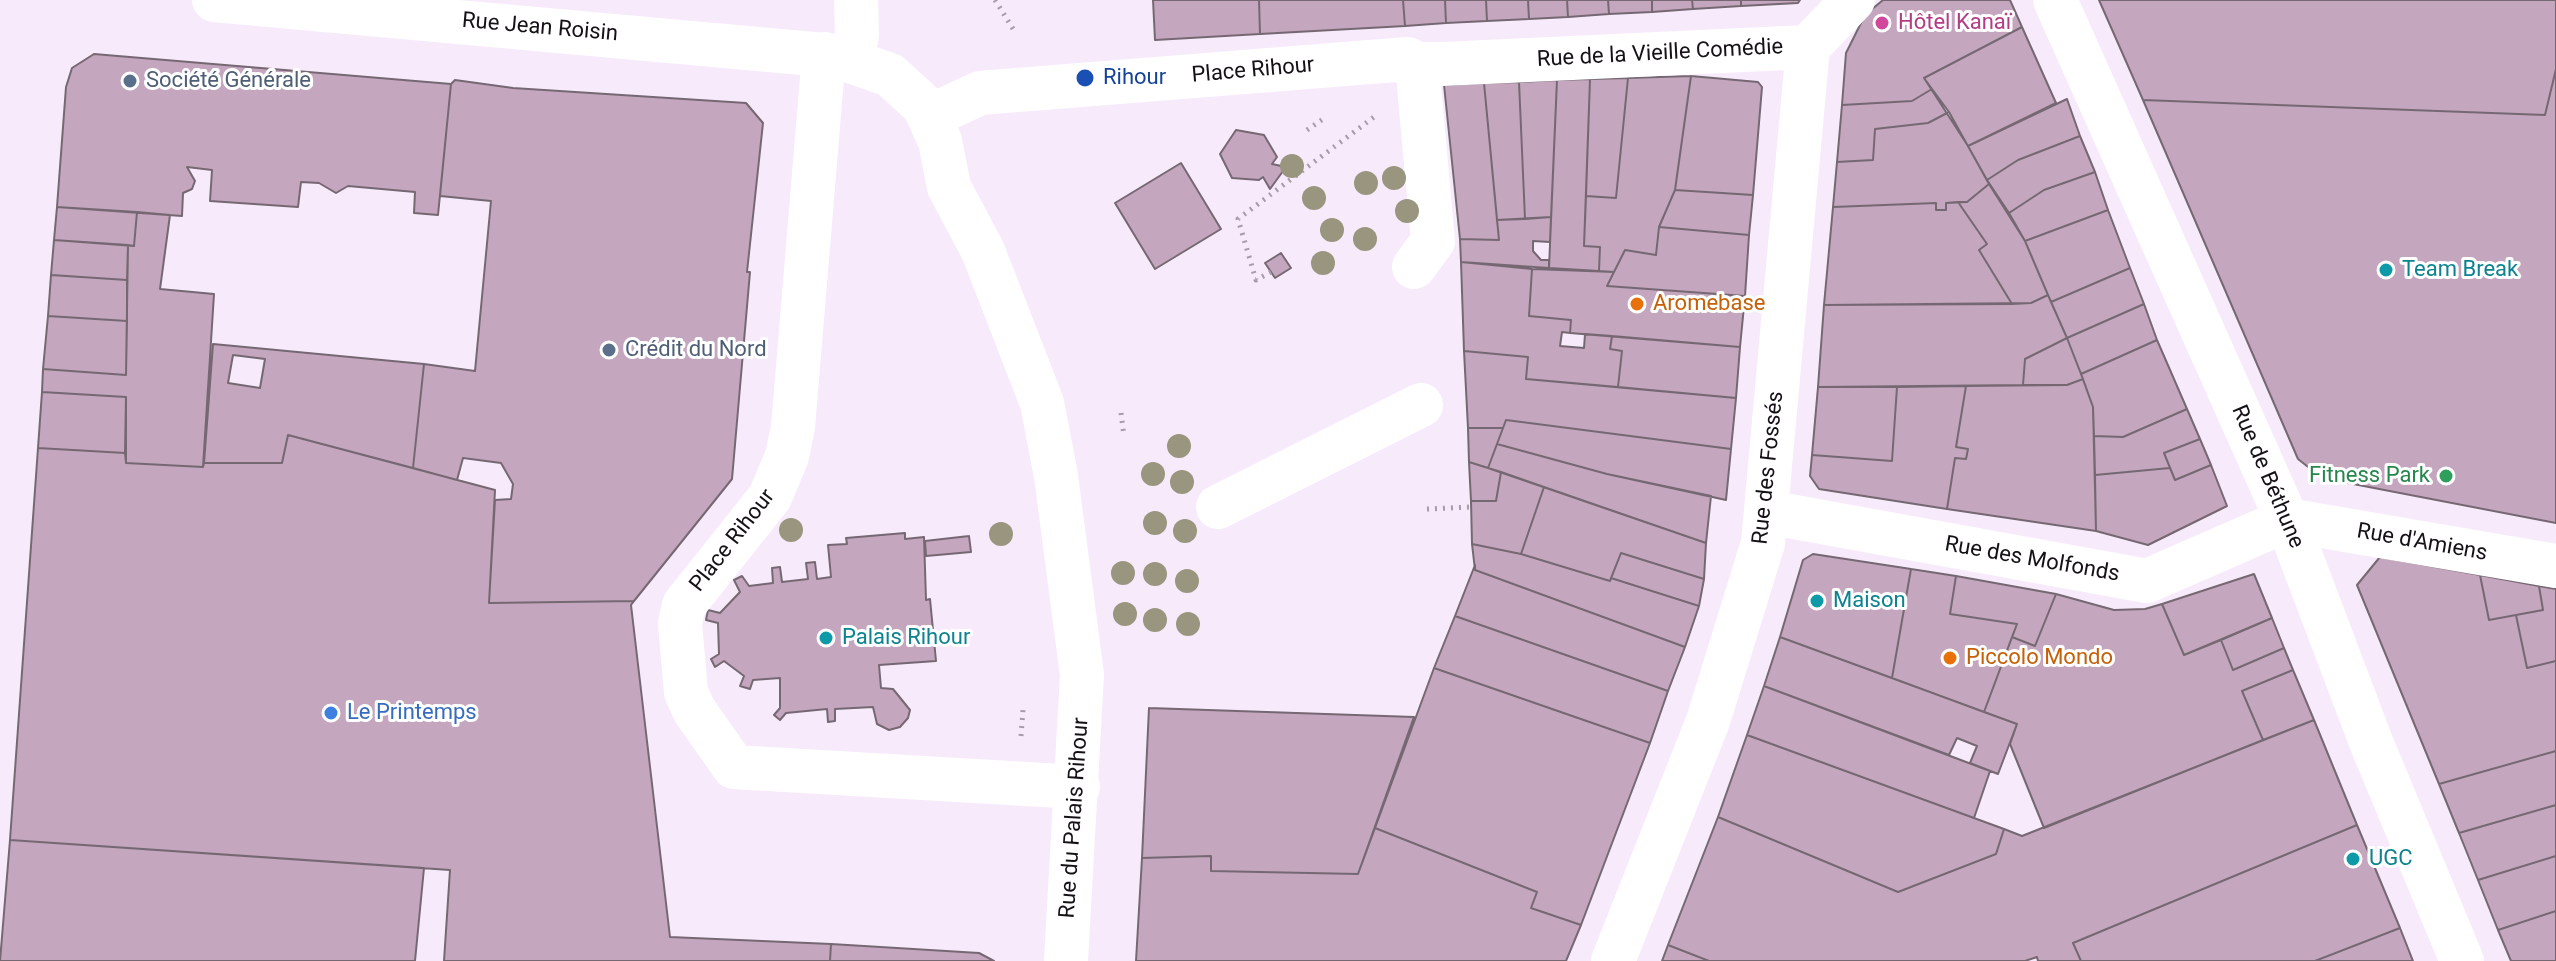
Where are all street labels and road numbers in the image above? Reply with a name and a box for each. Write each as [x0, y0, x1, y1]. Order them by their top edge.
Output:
street label: Rue Jean Roisin [461, 8, 619, 48]
street label: Rue de la Vieille Comédie [1536, 34, 1784, 74]
street label: Place Rihour [1191, 52, 1315, 90]
street label: Rue des Fossés [1748, 390, 1790, 546]
street label: Rue de Béthune [2225, 401, 2309, 553]
street label: Place Rihour [685, 484, 781, 598]
street label: Rue d'Amiens [2355, 519, 2489, 567]
street label: Rue des Molfonds [1943, 532, 2121, 588]
street label: Rue du Palais Rihour [1055, 717, 1095, 919]

